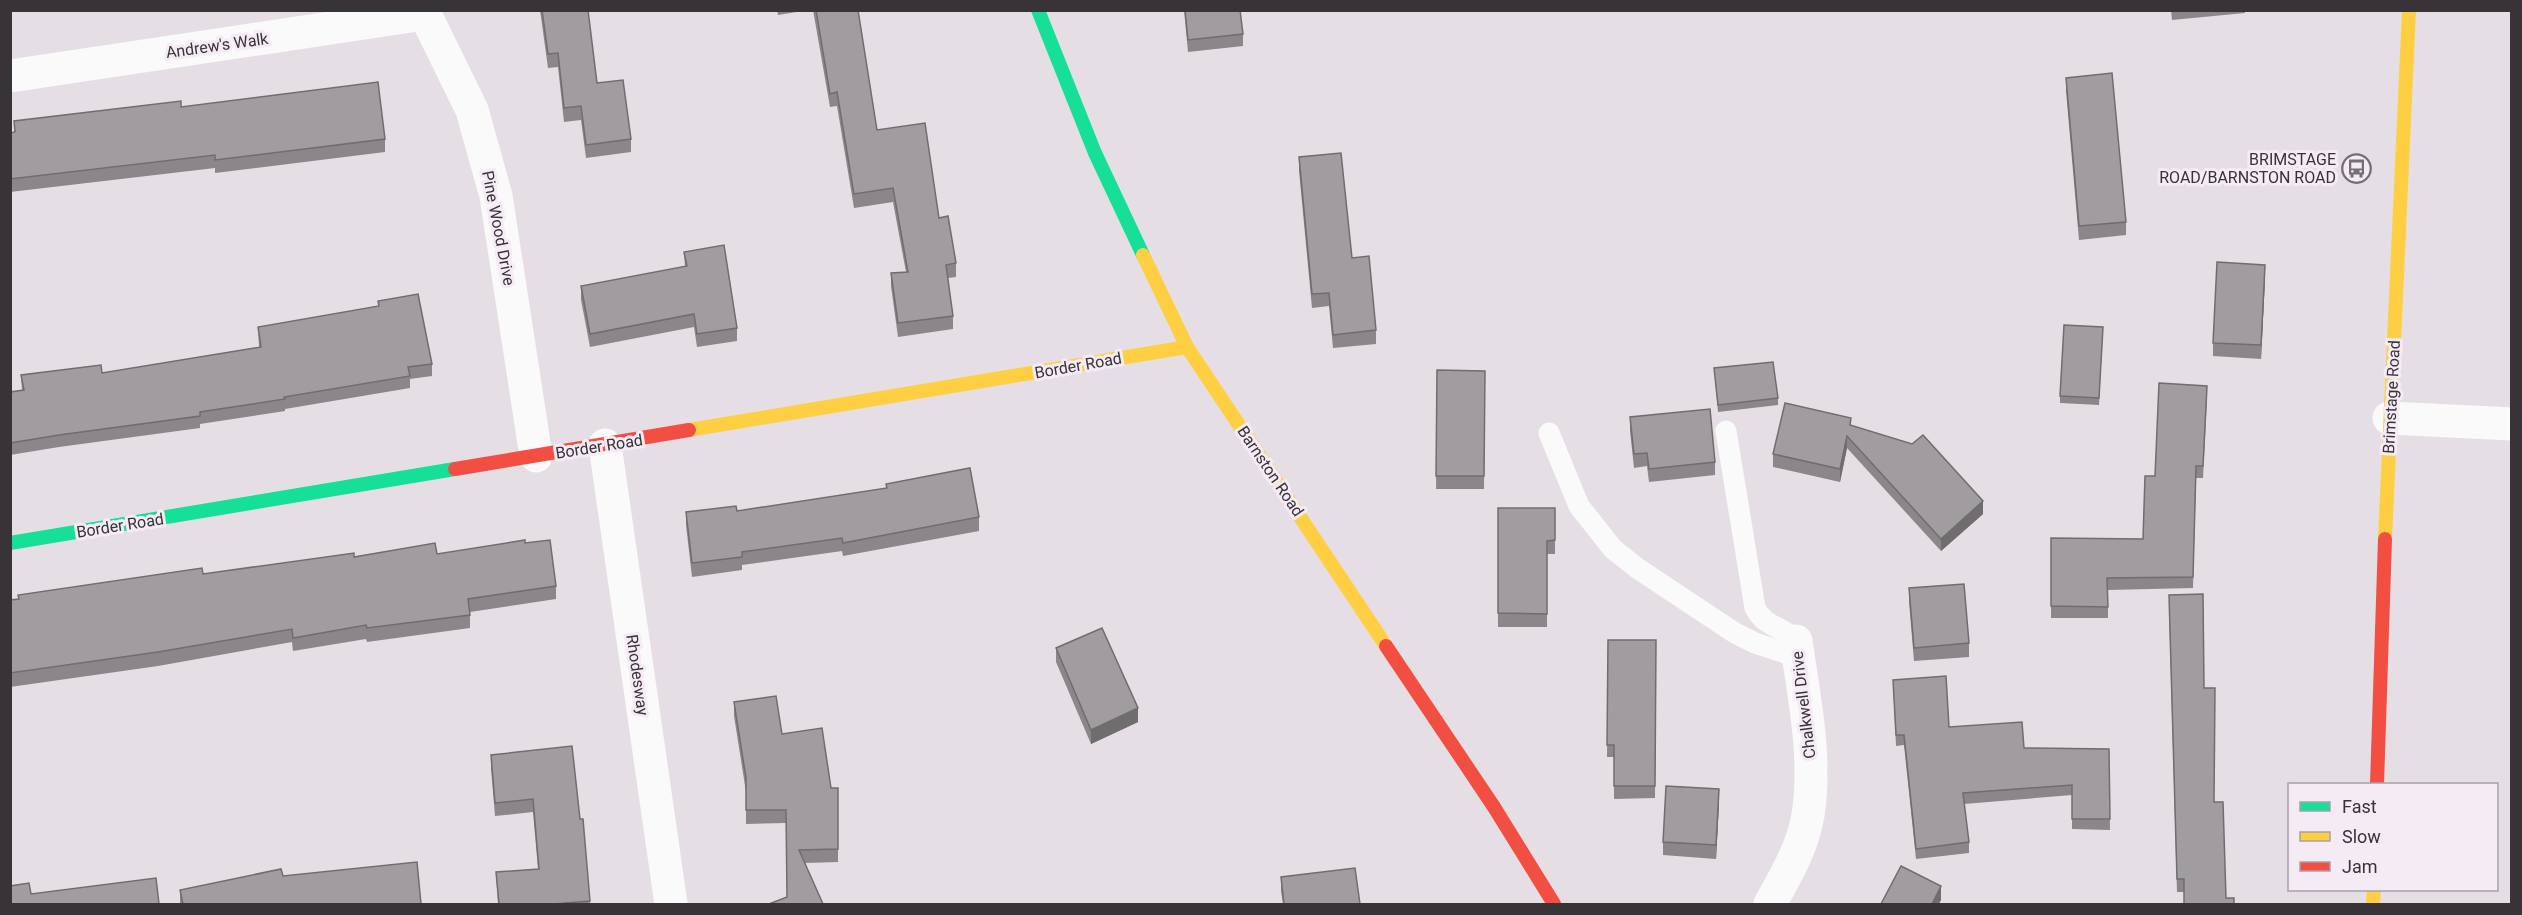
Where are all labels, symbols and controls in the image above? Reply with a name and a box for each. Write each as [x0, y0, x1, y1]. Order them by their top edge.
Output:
street label: Andrew's Walk [165, 29, 270, 62]
place label: BRIMSTAGE ROAD/BARNSTON ROAD [2159, 150, 2336, 187]
bus stop icon: BRIMSTAGE ROAD/BARNSTON ROAD [2341, 152, 2373, 184]
street label: Pine Wood Drive [478, 169, 519, 287]
street label: Brimstage Road [2379, 340, 2404, 454]
street label: Border Road [1033, 348, 1123, 382]
street label: Barnston Road [1233, 422, 1308, 520]
street label: Border Road [554, 430, 644, 463]
street label: Border Road [75, 509, 165, 542]
street label: Rhodesway [622, 633, 653, 717]
street label: Chalkwell Drive [1787, 650, 1820, 760]
legend [2288, 783, 2498, 891]
text: Fast [2342, 796, 2377, 817]
text: Slow [2342, 826, 2381, 847]
text: Jam [2342, 856, 2378, 877]

